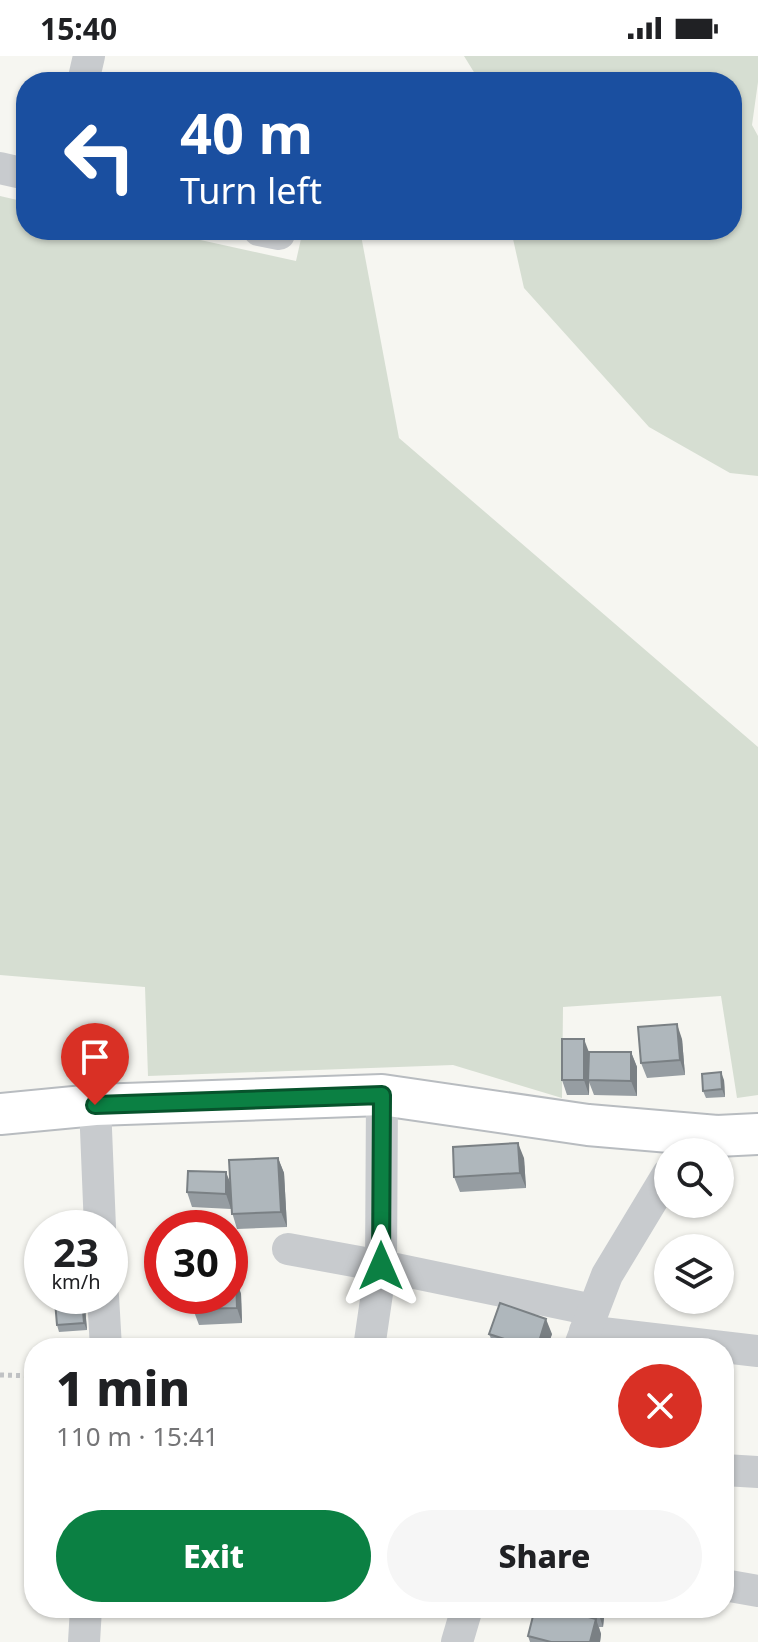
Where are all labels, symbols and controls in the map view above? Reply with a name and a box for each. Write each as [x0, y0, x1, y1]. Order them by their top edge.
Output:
text: 15:40 [40, 8, 117, 49]
text: 40 m [180, 94, 313, 170]
icon: left [48, 104, 152, 208]
text: Turn left [180, 166, 322, 215]
pin [61, 1023, 129, 1105]
icon: arrive [73, 1035, 117, 1079]
map controls [654, 1138, 734, 1314]
button: search [654, 1138, 734, 1218]
speed limit sign: 30 [144, 1210, 248, 1314]
text: 23 [53, 1224, 99, 1279]
position arrow [339, 1224, 423, 1308]
button: layers [654, 1234, 734, 1314]
text: km/h [51, 1268, 101, 1295]
text: 1 min [56, 1355, 190, 1420]
button: close [618, 1364, 702, 1448]
text: 110 m · 15:41 [56, 1418, 219, 1454]
button: Exit [56, 1510, 371, 1602]
button: Share [387, 1510, 702, 1602]

